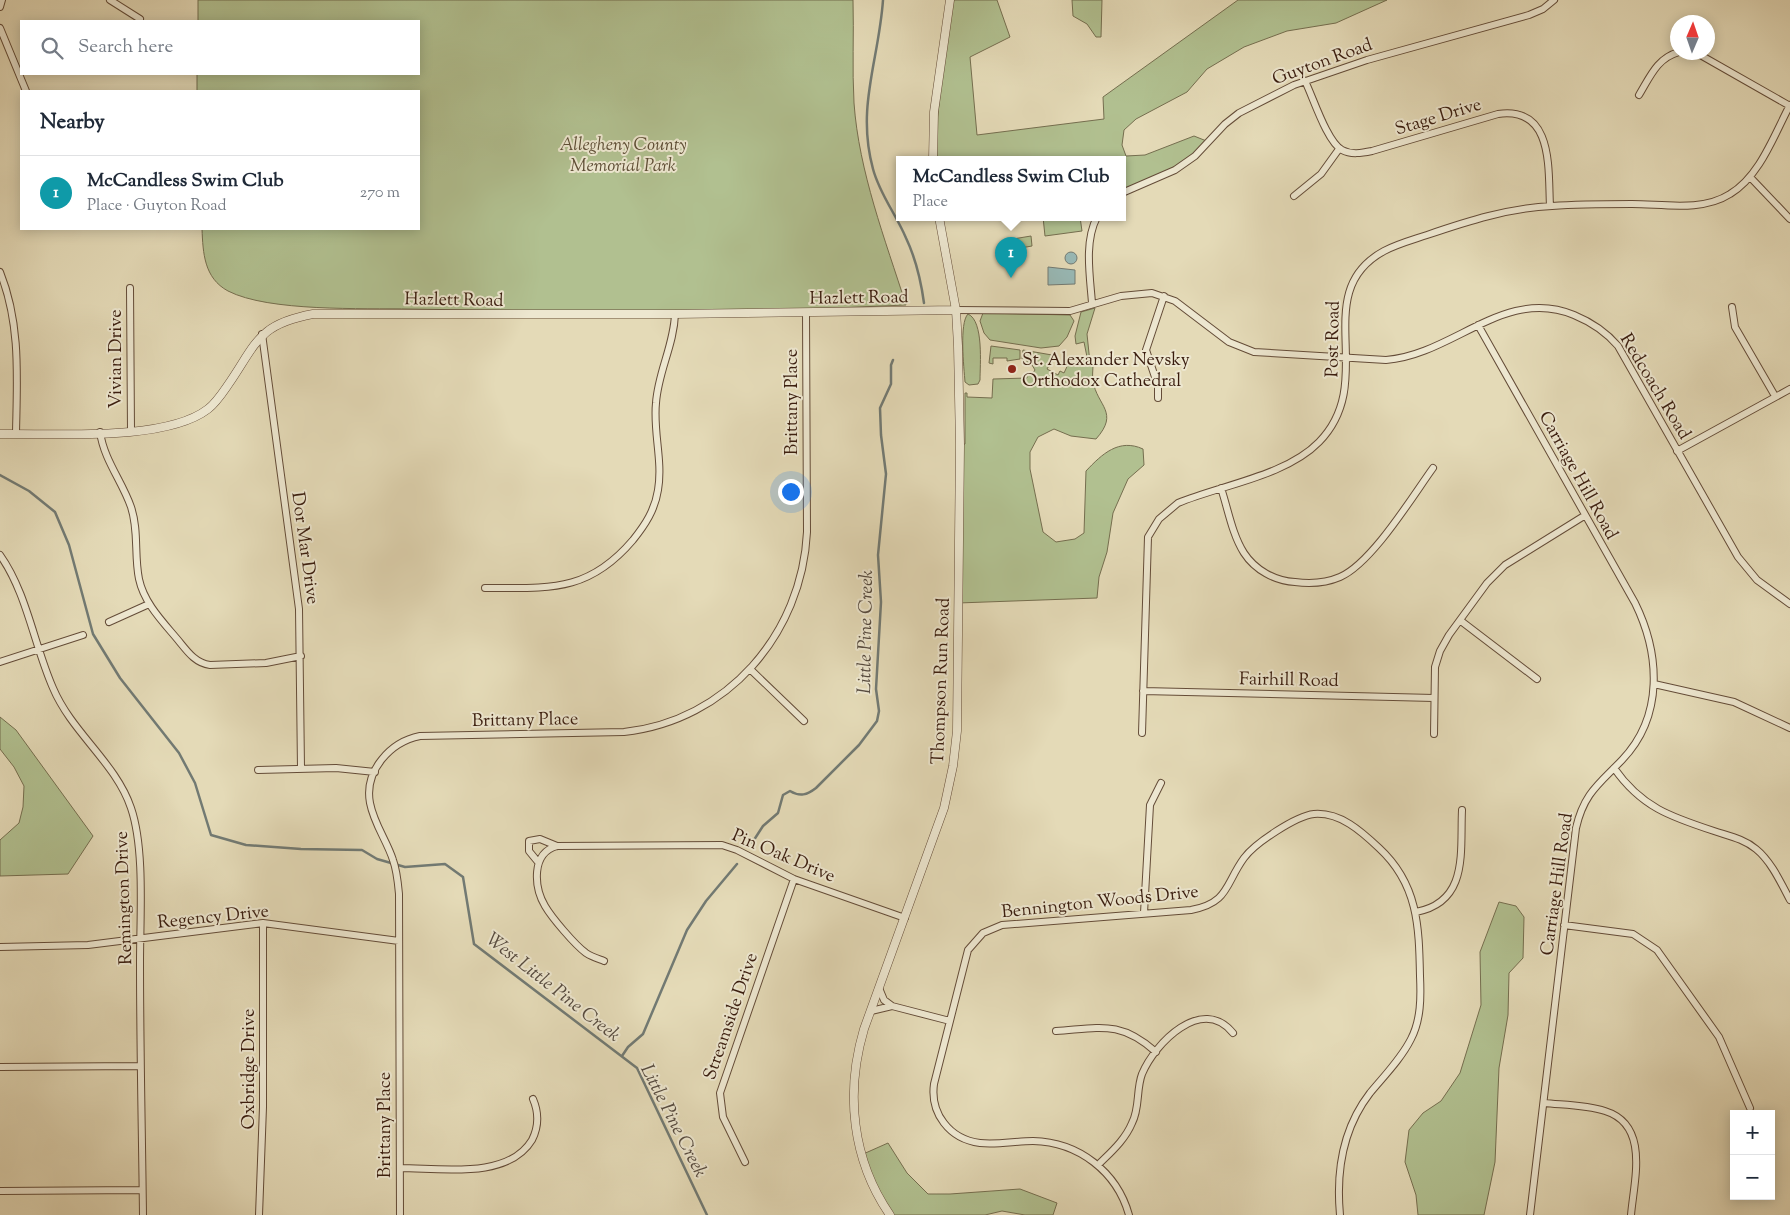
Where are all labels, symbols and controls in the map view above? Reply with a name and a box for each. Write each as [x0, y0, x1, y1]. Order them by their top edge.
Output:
north arrow [1670, 15, 1715, 60]
search box [20, 20, 420, 75]
street label: Guyton Road [1269, 33, 1376, 93]
icon: search [38, 34, 66, 62]
text: Search here [78, 34, 173, 61]
street label: Stage Drive [1392, 92, 1485, 143]
text: Nearby [40, 108, 105, 138]
park label: Allegheny County Memorial Park [559, 133, 687, 180]
popup [896, 156, 1126, 221]
text: McCandless Swim Club [913, 164, 1109, 191]
text: McCandless Swim Club [87, 168, 284, 195]
text: 1 [53, 182, 59, 205]
text: 270 m [360, 182, 400, 205]
text: Place [913, 191, 948, 214]
text: Place · Guyton Road [87, 195, 227, 218]
pin: 1 [995, 237, 1027, 278]
street label: Hazlett Road [809, 285, 909, 313]
street label: Hazlett Road [404, 287, 504, 315]
street label: Post Road [1320, 300, 1348, 378]
street label: Vivian Drive [104, 309, 130, 409]
street label: Redcoach Road [1612, 329, 1696, 445]
place label: St. Alexander Nevsky Orthodox Cathedral [1022, 348, 1190, 395]
street label: Brittany Place [780, 349, 806, 455]
marker: St. Alexander Nevsky Orthodox Cathedral [1006, 363, 1018, 375]
street label: Carriage Hill Road [1531, 407, 1623, 545]
your location [778, 479, 804, 505]
street label: Dor Mar Drive [283, 490, 325, 606]
water label: Little Pine Creek [852, 569, 881, 694]
street label: Thompson Run Road [926, 597, 958, 765]
street label: Fairhill Road [1239, 667, 1339, 695]
street label: Brittany Place [472, 707, 578, 735]
street label: Carriage Hill Road [1535, 811, 1581, 957]
street label: Pin Oak Drive [727, 823, 839, 890]
street label: Remington Drive [110, 831, 140, 965]
street label: Bennington Woods Drive [1000, 880, 1200, 926]
street label: Regency Drive [156, 899, 270, 937]
water label: West Little Pine Creek [479, 927, 626, 1049]
street label: Streamside Drive [698, 950, 766, 1084]
street label: Oxbridge Drive [237, 1009, 263, 1129]
water label: Little Pine Creek [633, 1060, 713, 1183]
street label: Brittany Place [373, 1072, 399, 1178]
map controls [1730, 1110, 1775, 1200]
button: + [1730, 1110, 1775, 1155]
button: − [1730, 1155, 1775, 1200]

